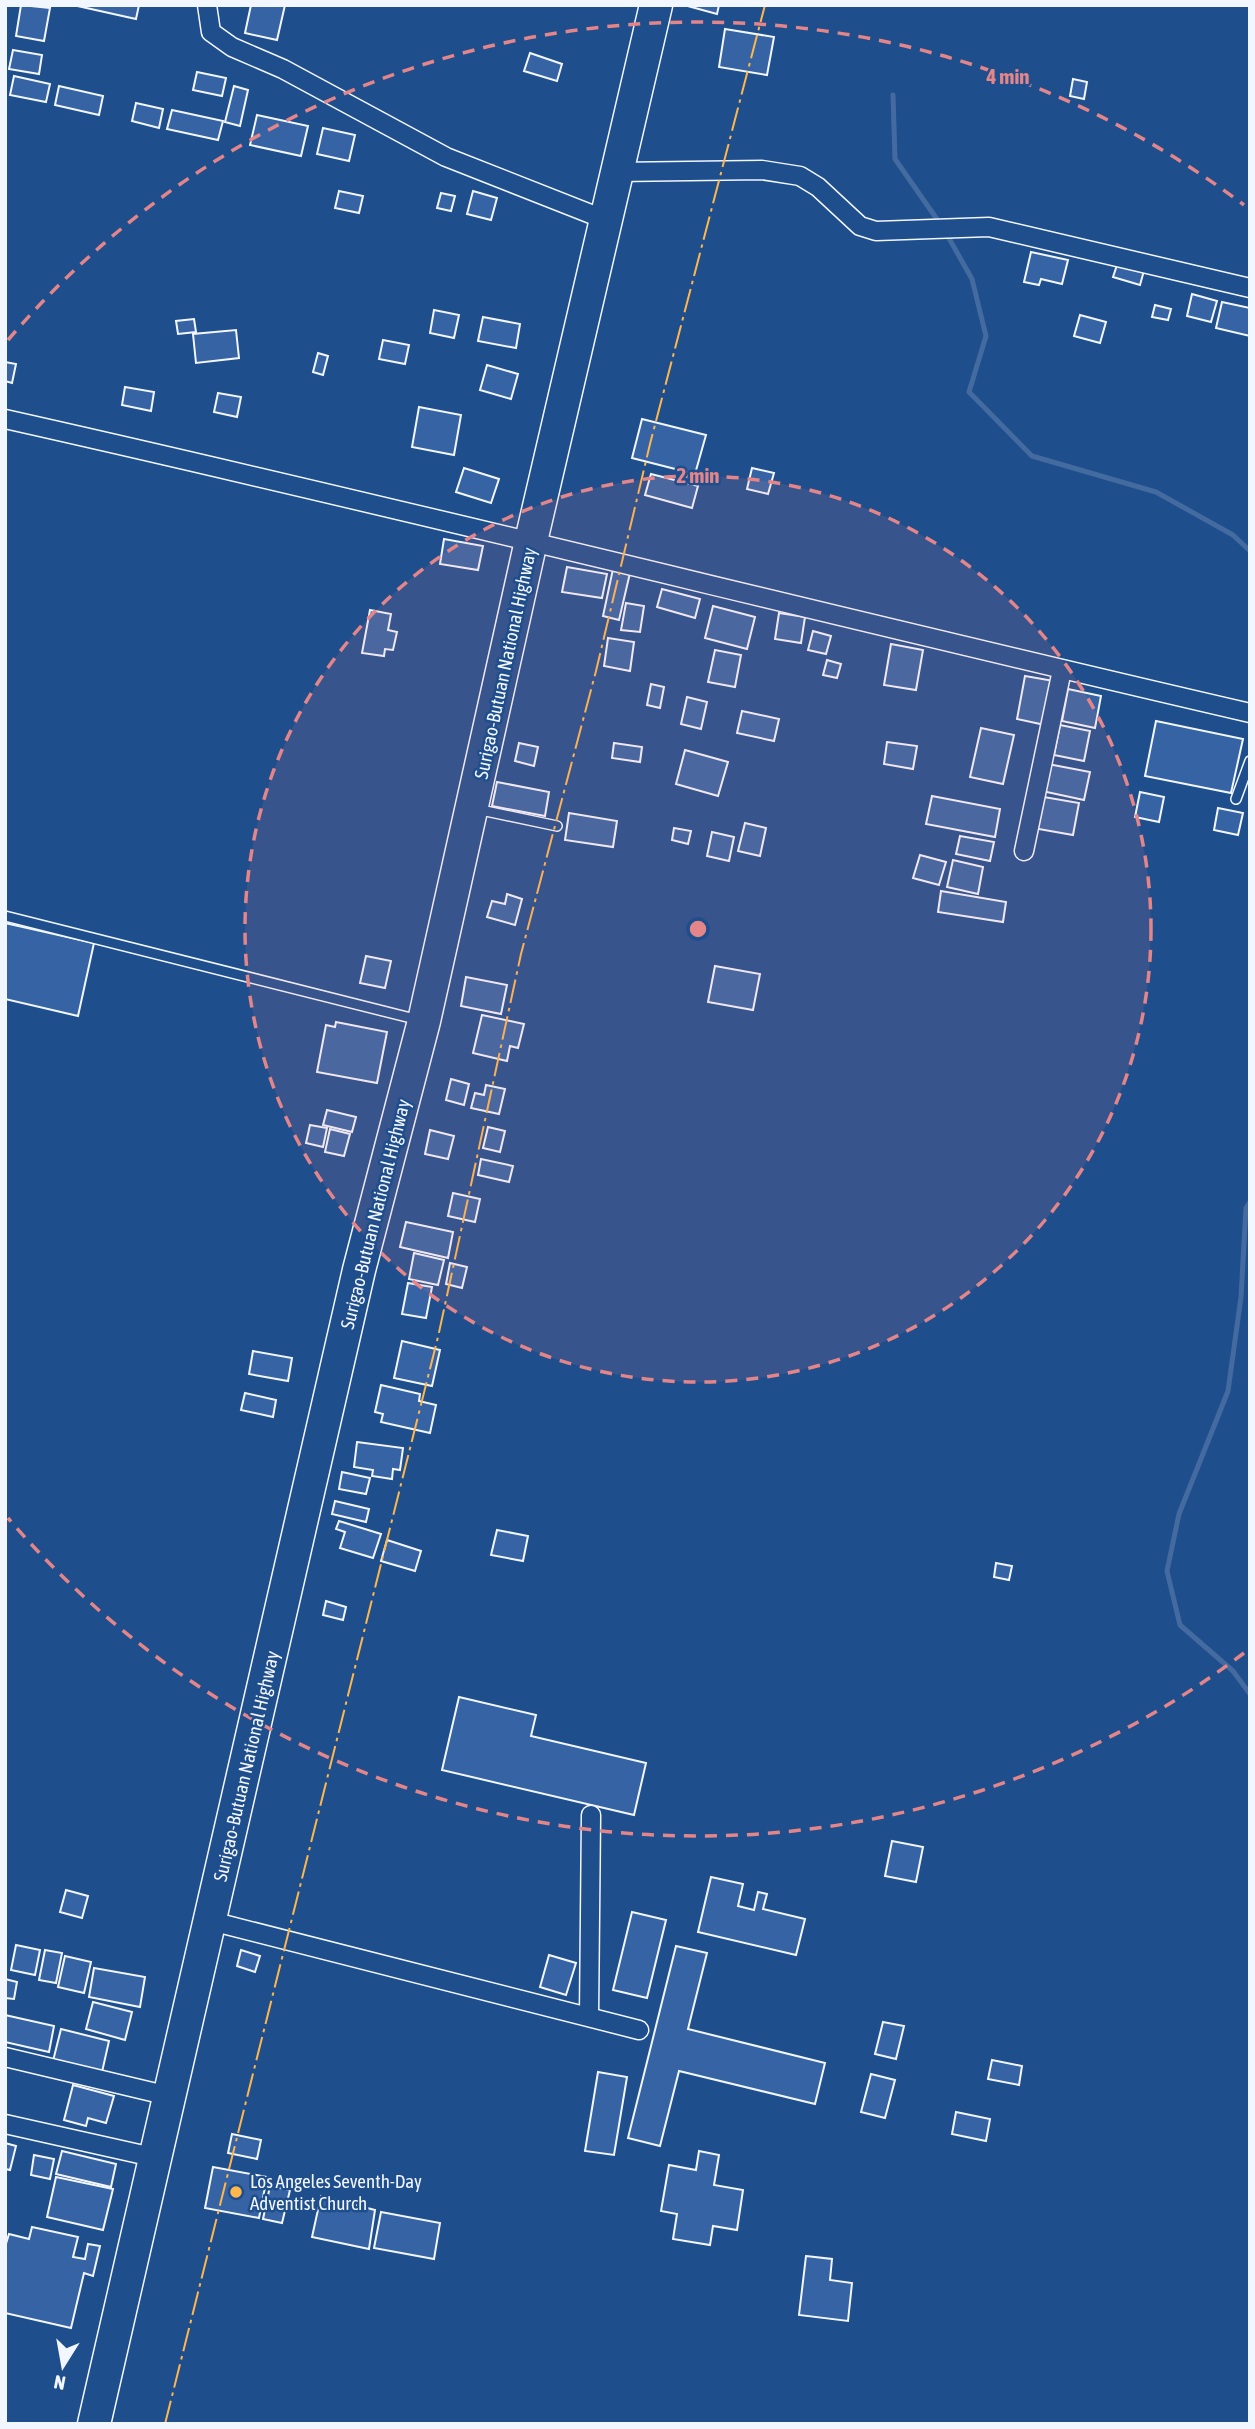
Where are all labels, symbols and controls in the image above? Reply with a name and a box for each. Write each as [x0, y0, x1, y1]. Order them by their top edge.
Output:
text: 4 min [986, 64, 1029, 88]
text: 2 min [677, 463, 719, 487]
street label: Surigao-Butuan National Highway [470, 545, 540, 781]
centre of rings [686, 917, 710, 941]
street label: Surigao-Butuan National Highway [336, 1097, 414, 1331]
street label: Surigao-Butuan National Highway [209, 1648, 283, 1883]
place label: Los Angeles Seventh-Day Adventist Church [250, 2170, 422, 2214]
marker: Los Angeles Seventh-Day Adventist Church [228, 2184, 244, 2200]
north arrow [28, 2331, 98, 2401]
text: N [52, 2371, 67, 2395]

